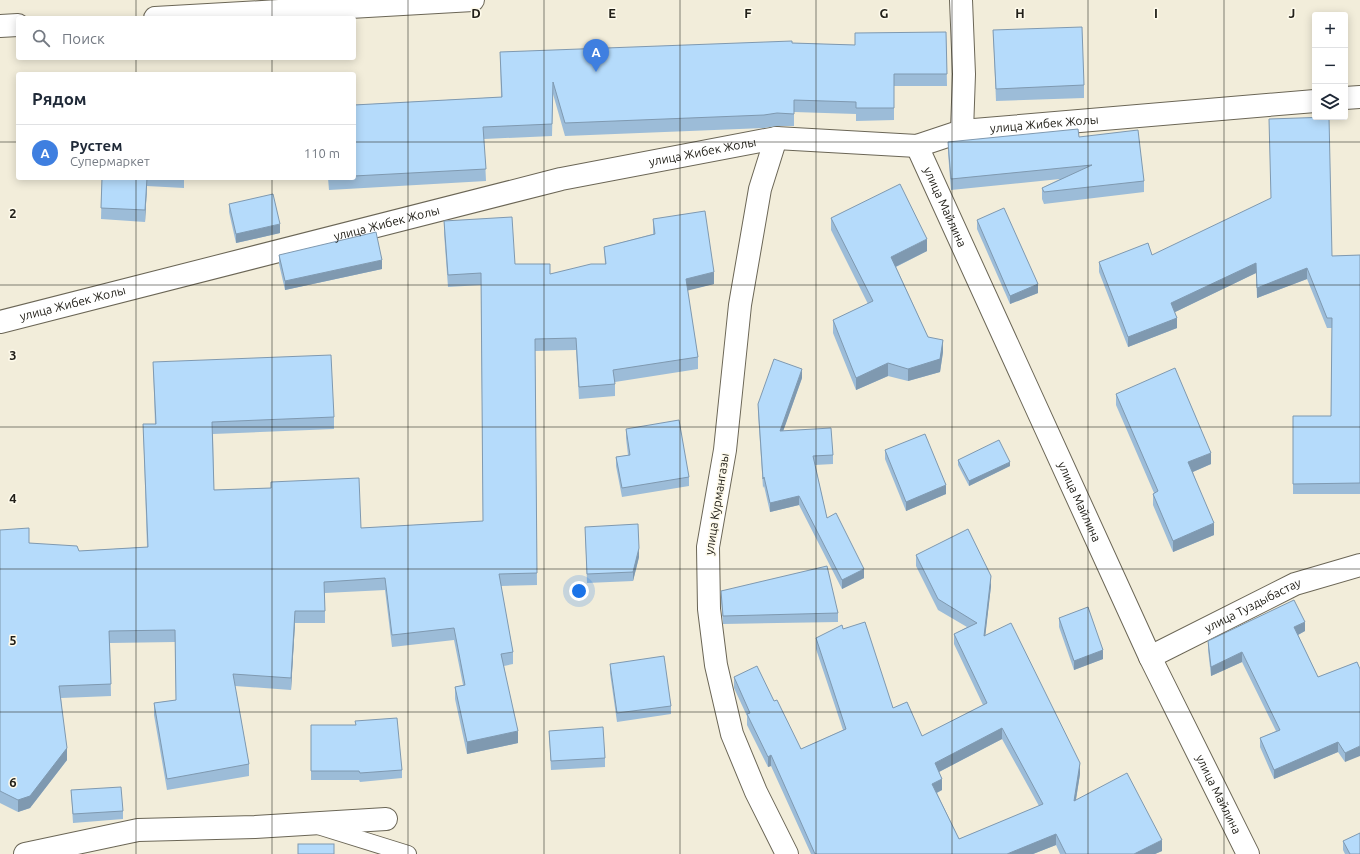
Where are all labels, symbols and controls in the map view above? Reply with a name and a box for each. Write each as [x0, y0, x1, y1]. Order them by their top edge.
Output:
text: D [471, 6, 481, 20]
text: E [608, 6, 616, 20]
text: F [744, 6, 752, 20]
text: G [880, 6, 889, 20]
text: H [1015, 6, 1025, 20]
text: I [1154, 6, 1158, 20]
text: J [1289, 6, 1295, 20]
map controls [1312, 12, 1348, 120]
button: + [1312, 12, 1348, 48]
search box [16, 16, 356, 60]
icon: search [30, 27, 52, 49]
text: Поиск [62, 30, 105, 47]
pin: A [583, 39, 609, 72]
button: − [1312, 48, 1348, 84]
button: layers [1312, 84, 1348, 120]
text: Рядом [32, 89, 87, 108]
street label: улица Жибек Жолы [989, 112, 1099, 135]
street label: улица Жибек Жолы [648, 135, 757, 168]
text: Рустем [70, 137, 123, 154]
text: A [40, 146, 50, 160]
text: 110 m [304, 146, 340, 160]
text: Супермаркет [70, 154, 150, 168]
street label: улица Майлина [921, 165, 969, 249]
street label: улица Жибек Жолы [332, 203, 441, 243]
text: 2 [9, 206, 17, 220]
street label: улица Жибек Жолы [18, 283, 127, 323]
text: 3 [9, 348, 17, 362]
street label: улица Курмангазы [702, 452, 731, 556]
street label: улица Майлина [1056, 459, 1104, 544]
text: 4 [9, 491, 17, 505]
street label: улица Туздыбастау [1202, 576, 1302, 634]
your location [569, 581, 589, 601]
text: 5 [9, 633, 17, 647]
street label: улица Майлина [1194, 752, 1244, 836]
text: 6 [9, 775, 17, 789]

